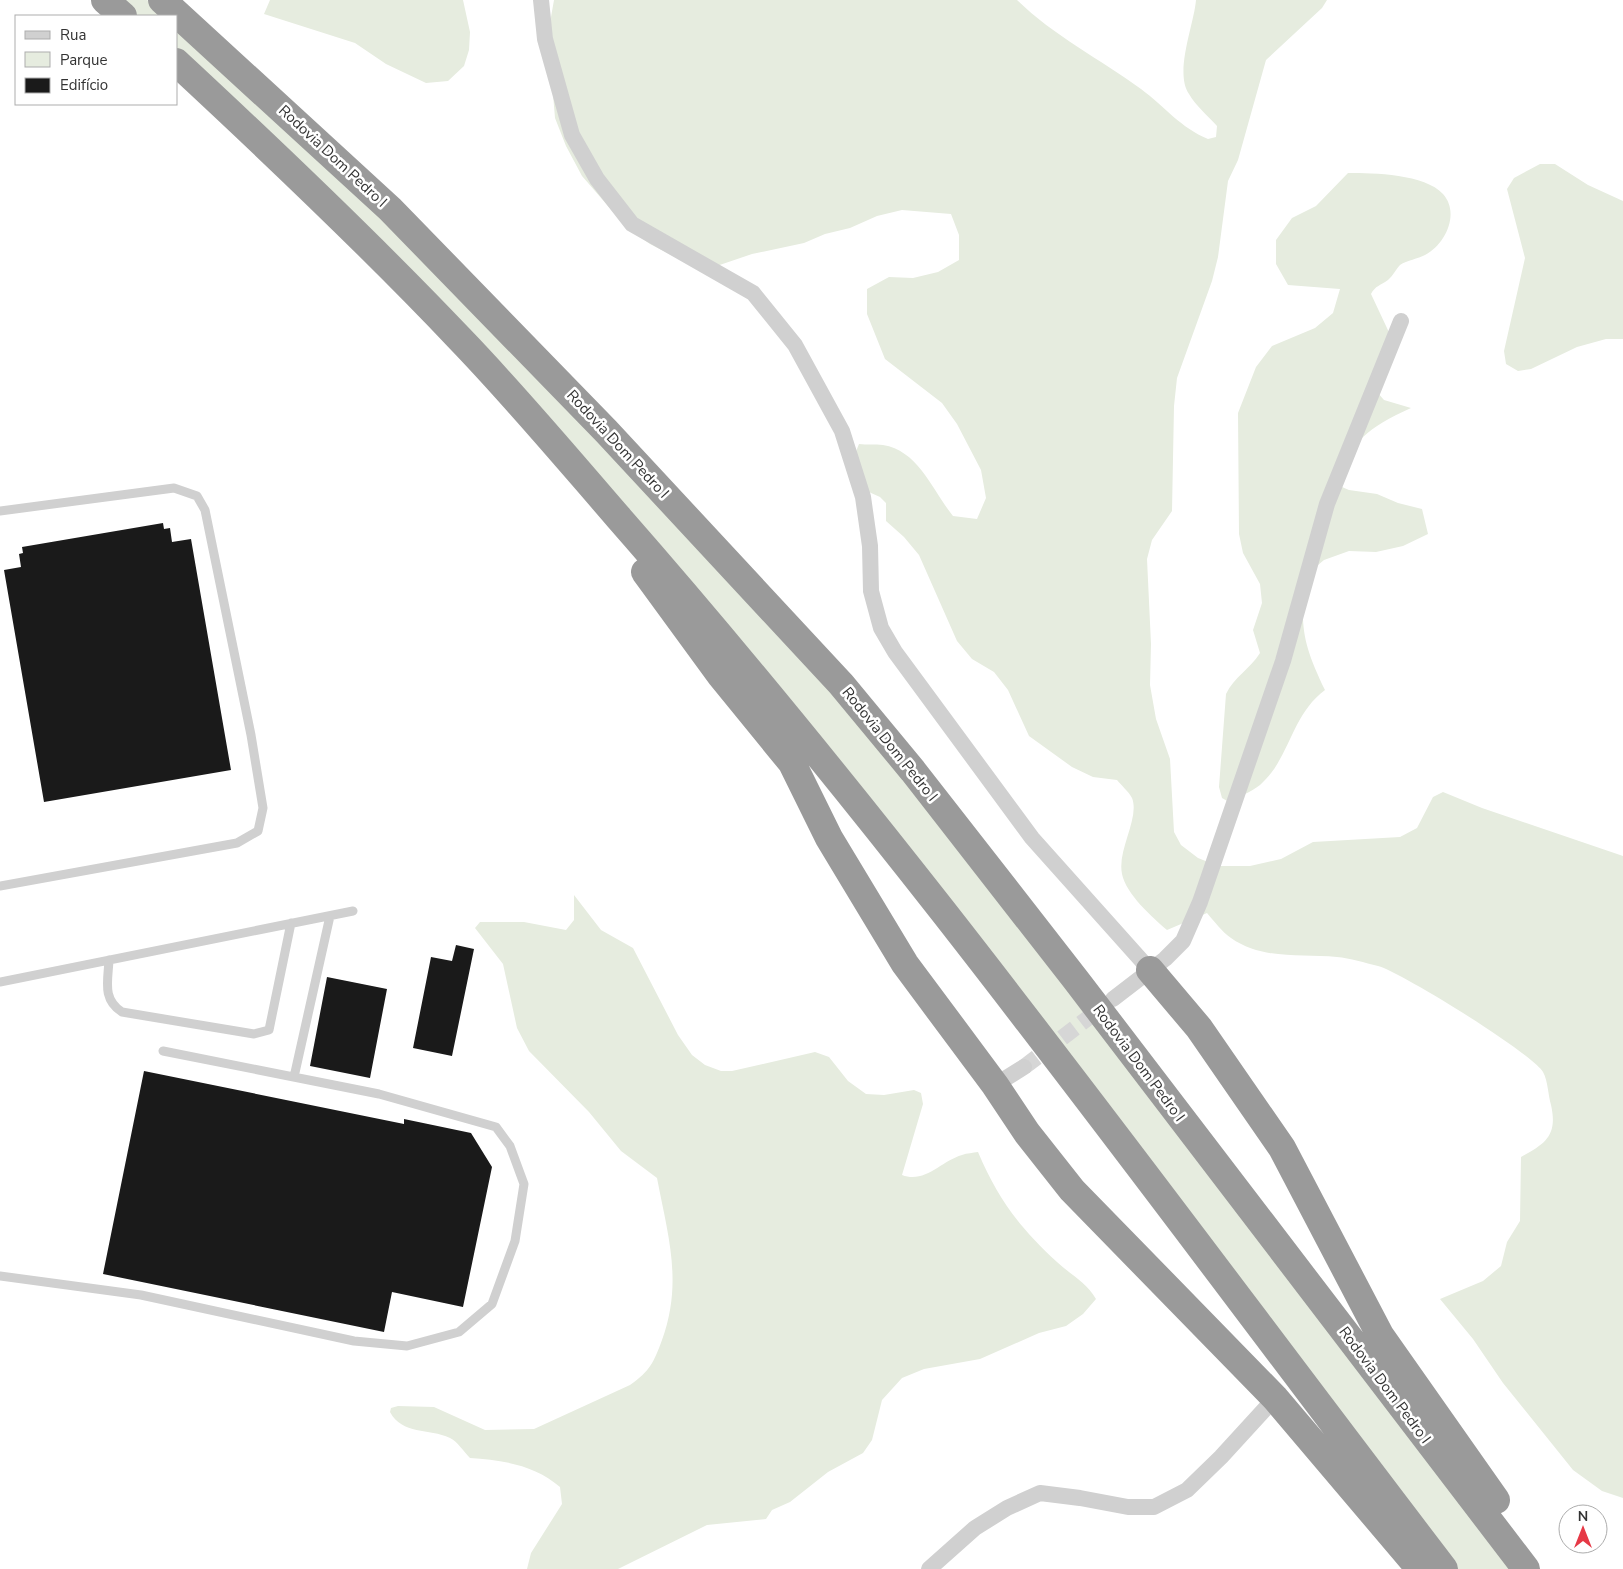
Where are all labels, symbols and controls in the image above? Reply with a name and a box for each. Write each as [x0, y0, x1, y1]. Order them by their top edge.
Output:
legend [15, 15, 178, 105]
text: Rua [60, 25, 86, 45]
text: Parque [60, 50, 108, 70]
text: Edifício [60, 75, 108, 95]
street label: Rodovia Dom Pedro I [274, 100, 392, 212]
street label: Rodovia Dom Pedro I [562, 385, 674, 503]
street label: Rodovia Dom Pedro I [838, 683, 942, 805]
street label: Rodovia Dom Pedro I [1088, 1000, 1190, 1126]
street label: Rodovia Dom Pedro I [1334, 1322, 1436, 1448]
north arrow [1558, 1504, 1608, 1554]
text: N [1578, 1507, 1588, 1526]

